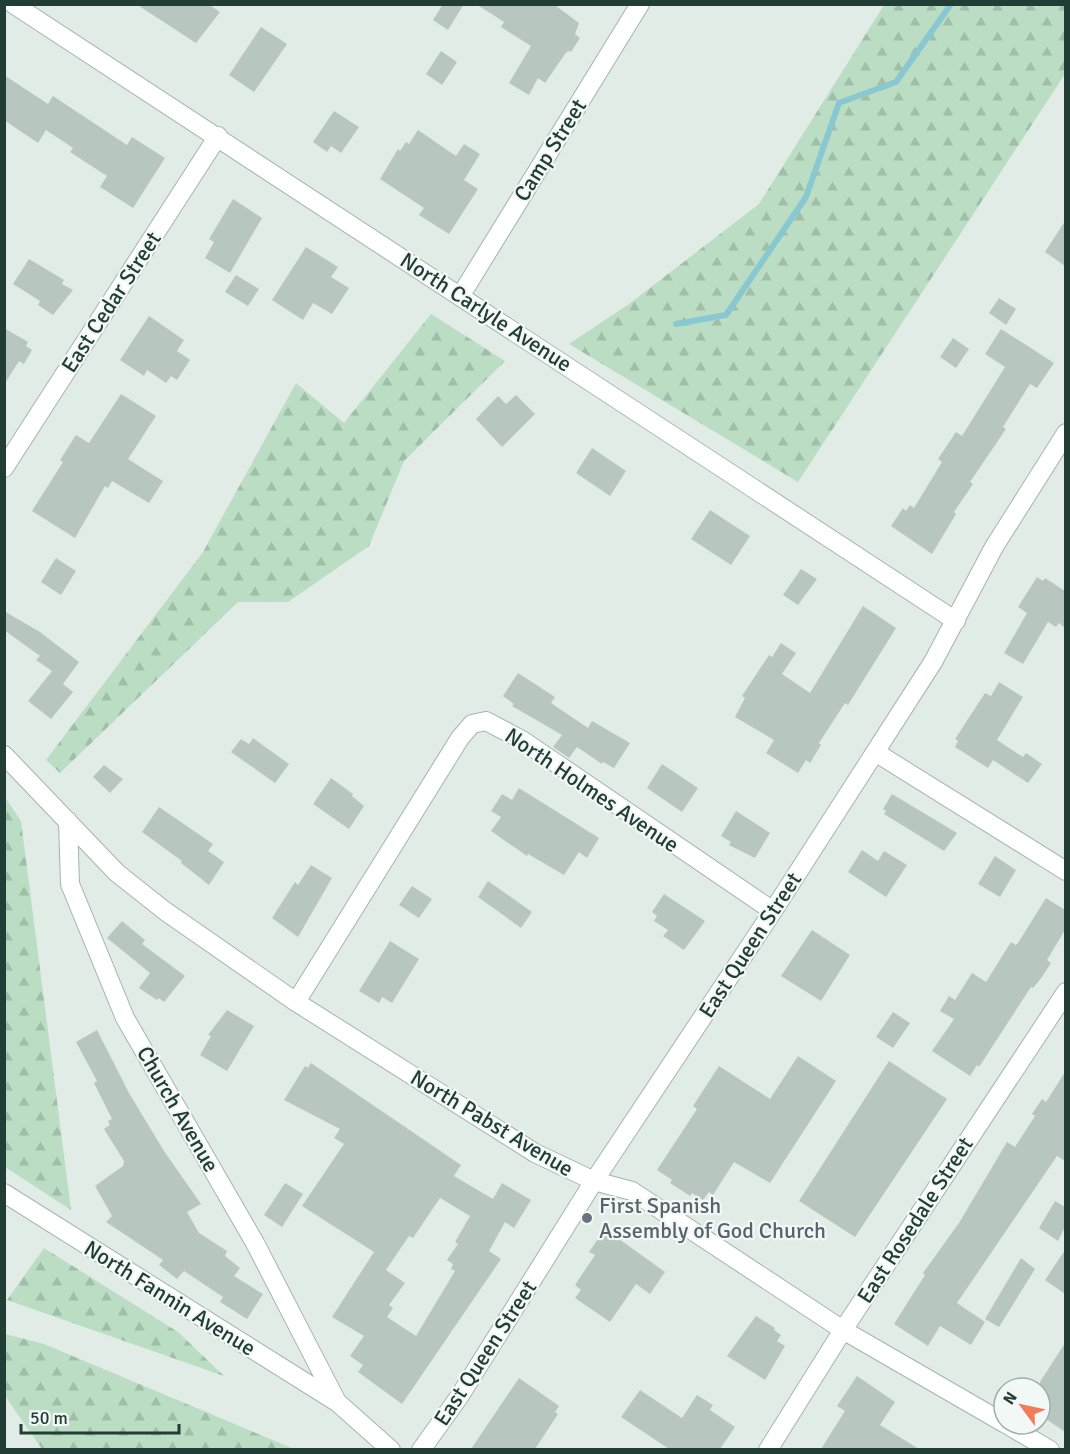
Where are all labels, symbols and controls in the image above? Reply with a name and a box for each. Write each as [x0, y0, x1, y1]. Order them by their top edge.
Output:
street label: Camp Street [508, 94, 592, 206]
street label: East Cedar Street [55, 226, 167, 378]
street label: North Carlyle Avenue [395, 246, 577, 378]
street label: North Holmes Avenue [500, 722, 684, 858]
street label: East Queen Street [693, 867, 807, 1023]
street label: Church Avenue [131, 1041, 225, 1177]
street label: North Pabst Avenue [406, 1064, 578, 1182]
street label: East Rosedale Street [851, 1132, 979, 1308]
place label: First Spanish Assembly of God Church [599, 1192, 826, 1244]
marker: First Spanish Assembly of God Church [580, 1211, 594, 1225]
street label: North Fannin Avenue [79, 1234, 261, 1362]
street label: East Queen Street [428, 1275, 542, 1431]
north arrow [992, 1376, 1052, 1436]
text: N [999, 1388, 1022, 1408]
scale bar [21, 1397, 178, 1435]
text: 50 m [30, 1407, 68, 1429]

